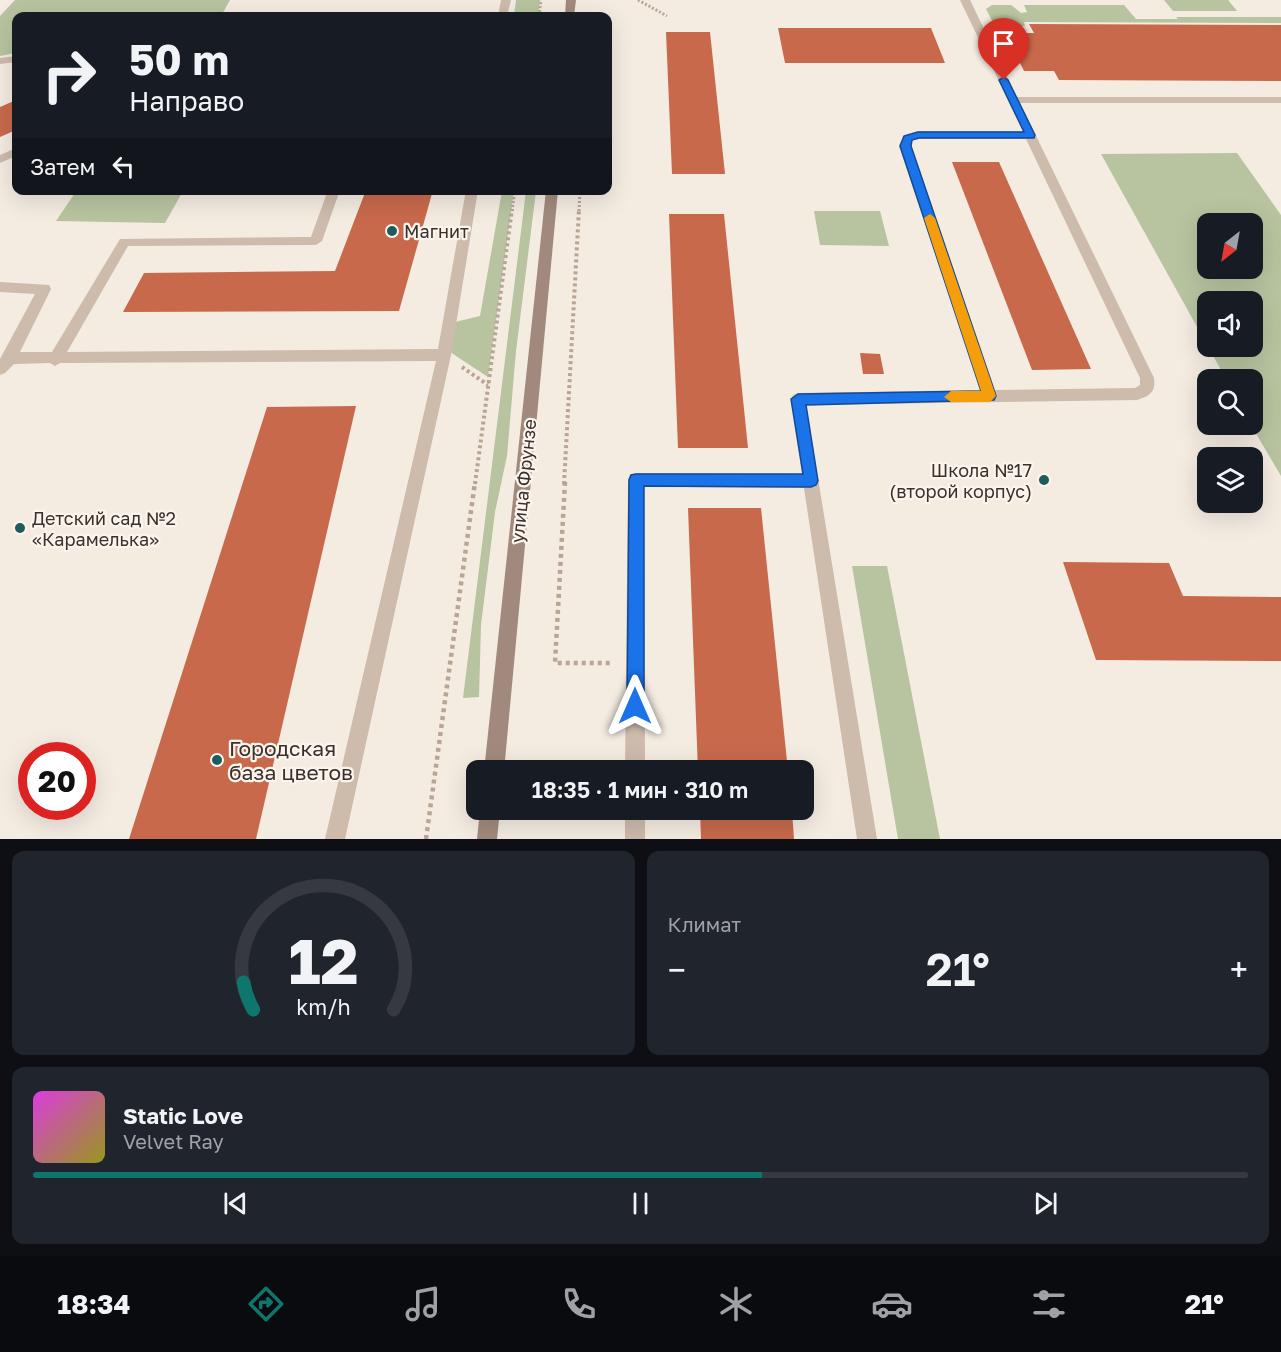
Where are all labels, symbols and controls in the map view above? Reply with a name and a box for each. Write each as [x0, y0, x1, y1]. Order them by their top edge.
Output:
pin [978, 18, 1029, 80]
icon: arrive [987, 27, 1020, 60]
text: 50 m [129, 34, 229, 84]
icon: right [30, 36, 108, 114]
text: Направо [129, 85, 244, 117]
icon: left [107, 150, 140, 183]
text: Затем [30, 153, 95, 180]
north arrow [1197, 213, 1263, 279]
map controls [1197, 213, 1263, 513]
place label: Магнит [404, 220, 469, 242]
marker: Магнит [385, 224, 399, 238]
button: sound [1197, 291, 1263, 357]
button: search [1197, 369, 1263, 435]
street label: улица Фрунзе [506, 418, 540, 544]
button: layers [1197, 447, 1263, 513]
place label: Школа №17 (второй корпус) [889, 459, 1032, 502]
marker: Школа №17 (второй корпус) [1037, 473, 1051, 487]
place label: Детский сад №2 «Карамелька» [32, 507, 176, 550]
marker: Детский сад №2 «Карамелька» [13, 521, 27, 535]
position arrow [603, 674, 667, 738]
place label: Городская база цветов [229, 735, 353, 785]
speed limit sign: 20 [18, 742, 96, 820]
marker: Городская база цветов [210, 753, 224, 767]
text: 18:35 · 1 мин · 310 m [532, 776, 748, 803]
text: Климат [668, 912, 741, 936]
text: 12 [288, 923, 358, 998]
text: 21° [926, 942, 990, 996]
text: − [668, 950, 686, 989]
text: + [1230, 950, 1248, 989]
text: km/h [296, 994, 351, 1020]
text: Static Love [123, 1102, 243, 1129]
text: Velvet Ray [123, 1129, 224, 1153]
icon: previous [219, 1187, 252, 1220]
icon: pause [624, 1187, 657, 1220]
icon: next [1029, 1187, 1062, 1220]
icon: directions [245, 1283, 287, 1325]
icon: music [402, 1283, 444, 1325]
icon: phone [558, 1283, 600, 1325]
icon: climate [715, 1283, 757, 1325]
icon: car [871, 1283, 913, 1325]
icon: filters [1028, 1283, 1070, 1325]
text: 18:34 [57, 1288, 130, 1320]
text: 21° [1185, 1288, 1224, 1320]

